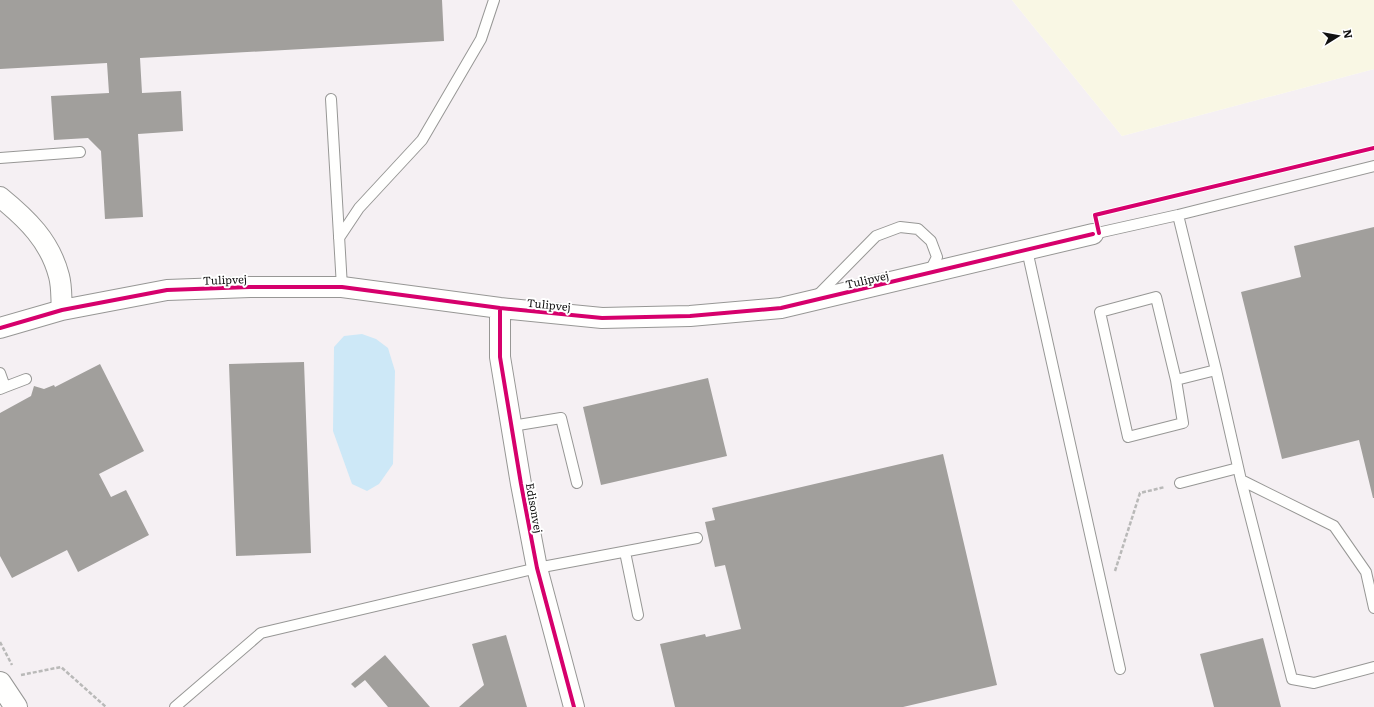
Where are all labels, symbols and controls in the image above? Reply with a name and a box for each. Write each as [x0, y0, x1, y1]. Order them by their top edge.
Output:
north arrow [1318, 16, 1358, 56]
text: N [1340, 28, 1358, 40]
street label: Tulipvej [844, 266, 890, 292]
street label: Tulipvej [203, 270, 247, 288]
street label: Tulipvej [526, 294, 572, 314]
street label: Edisonvej [523, 482, 547, 534]

